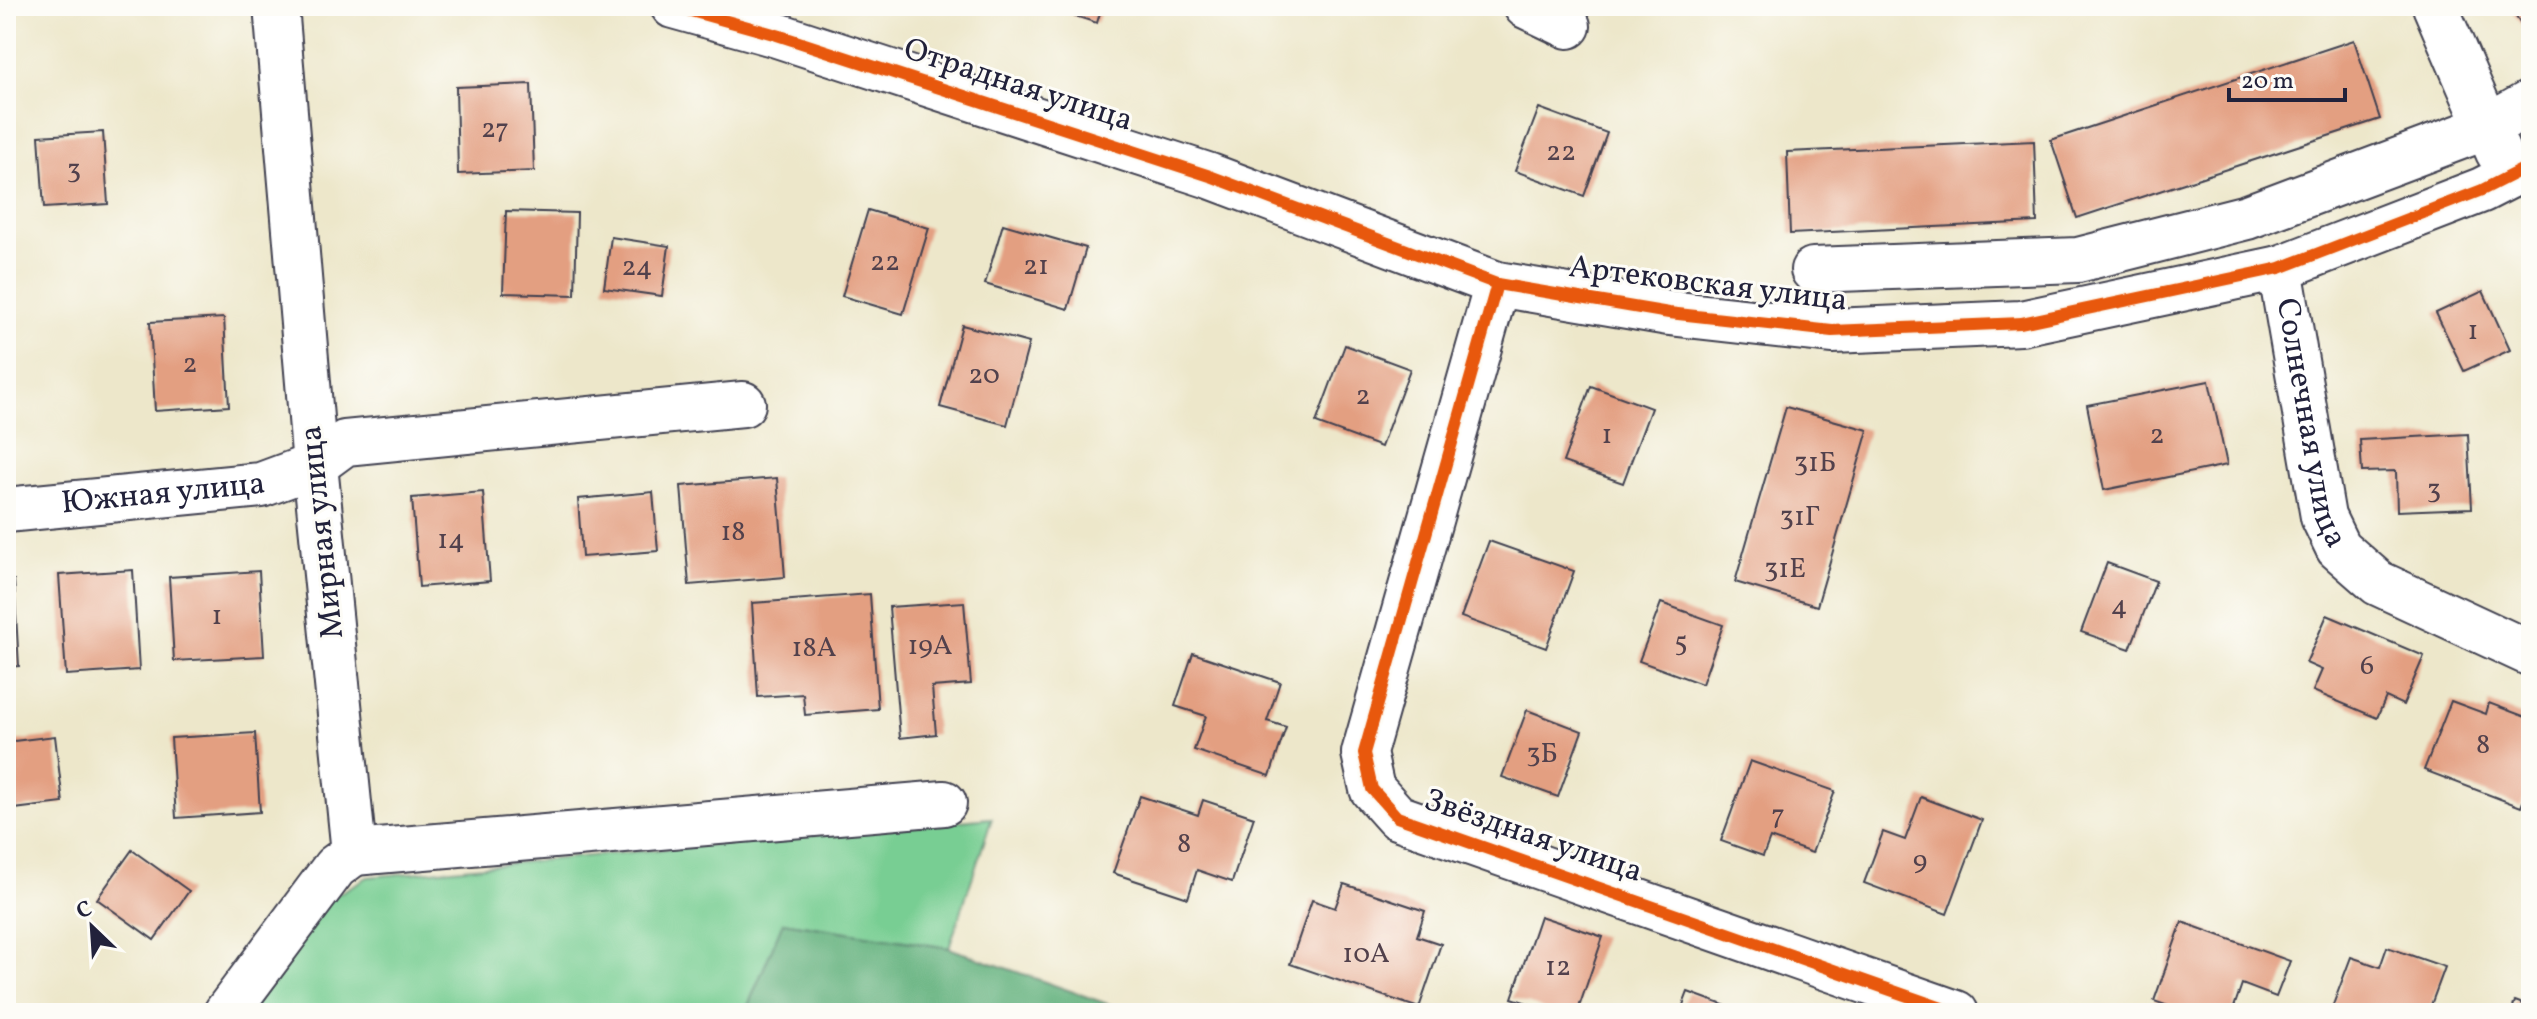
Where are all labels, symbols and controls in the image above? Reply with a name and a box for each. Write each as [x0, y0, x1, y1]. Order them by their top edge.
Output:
street label: Отрадная улица [898, 28, 1138, 144]
scale bar [2229, 52, 2345, 102]
text: 20 m [2241, 65, 2294, 99]
house number: 27 [481, 110, 509, 149]
house number: 22 [1546, 133, 1576, 172]
house number: 3 [67, 151, 81, 190]
house number: 22 [870, 243, 900, 282]
street label: Артековская улица [1566, 246, 1850, 324]
house number: 21 [1023, 247, 1049, 286]
house number: 24 [622, 248, 652, 287]
street label: Солнечная улица [2264, 295, 2357, 556]
house number: 1 [2468, 312, 2478, 351]
house number: 2 [182, 345, 198, 384]
house number: 20 [968, 356, 1000, 395]
house number: 2 [1355, 377, 1371, 416]
house number: 1 [1602, 416, 1612, 455]
house number: 2 [2149, 416, 2165, 455]
street label: Мирная улица [290, 423, 356, 641]
house number: 31Б [1794, 444, 1836, 483]
street label: Южная улица [59, 463, 267, 526]
house number: 3 [2427, 471, 2441, 510]
house number: 31Г [1780, 498, 1820, 537]
house number: 18 [720, 513, 746, 552]
house number: 14 [437, 521, 465, 560]
house number: 31Е [1764, 550, 1806, 589]
house number: 4 [2111, 587, 2127, 626]
house number: 1 [212, 597, 222, 636]
house number: 5 [1674, 624, 1688, 663]
house number: 19А [907, 627, 953, 666]
house number: 18А [792, 629, 837, 668]
house number: 6 [2360, 647, 2374, 686]
house number: 8 [2476, 726, 2490, 765]
house number: 3Б [1526, 735, 1558, 774]
street label: Звёздная улица [1418, 779, 1648, 895]
house number: 7 [1771, 796, 1785, 835]
house number: 8 [1177, 825, 1191, 864]
house number: 9 [1913, 842, 1927, 881]
north arrow [52, 887, 132, 967]
text: С [72, 894, 98, 928]
house number: 10А [1342, 935, 1390, 974]
house number: 12 [1545, 948, 1571, 987]

